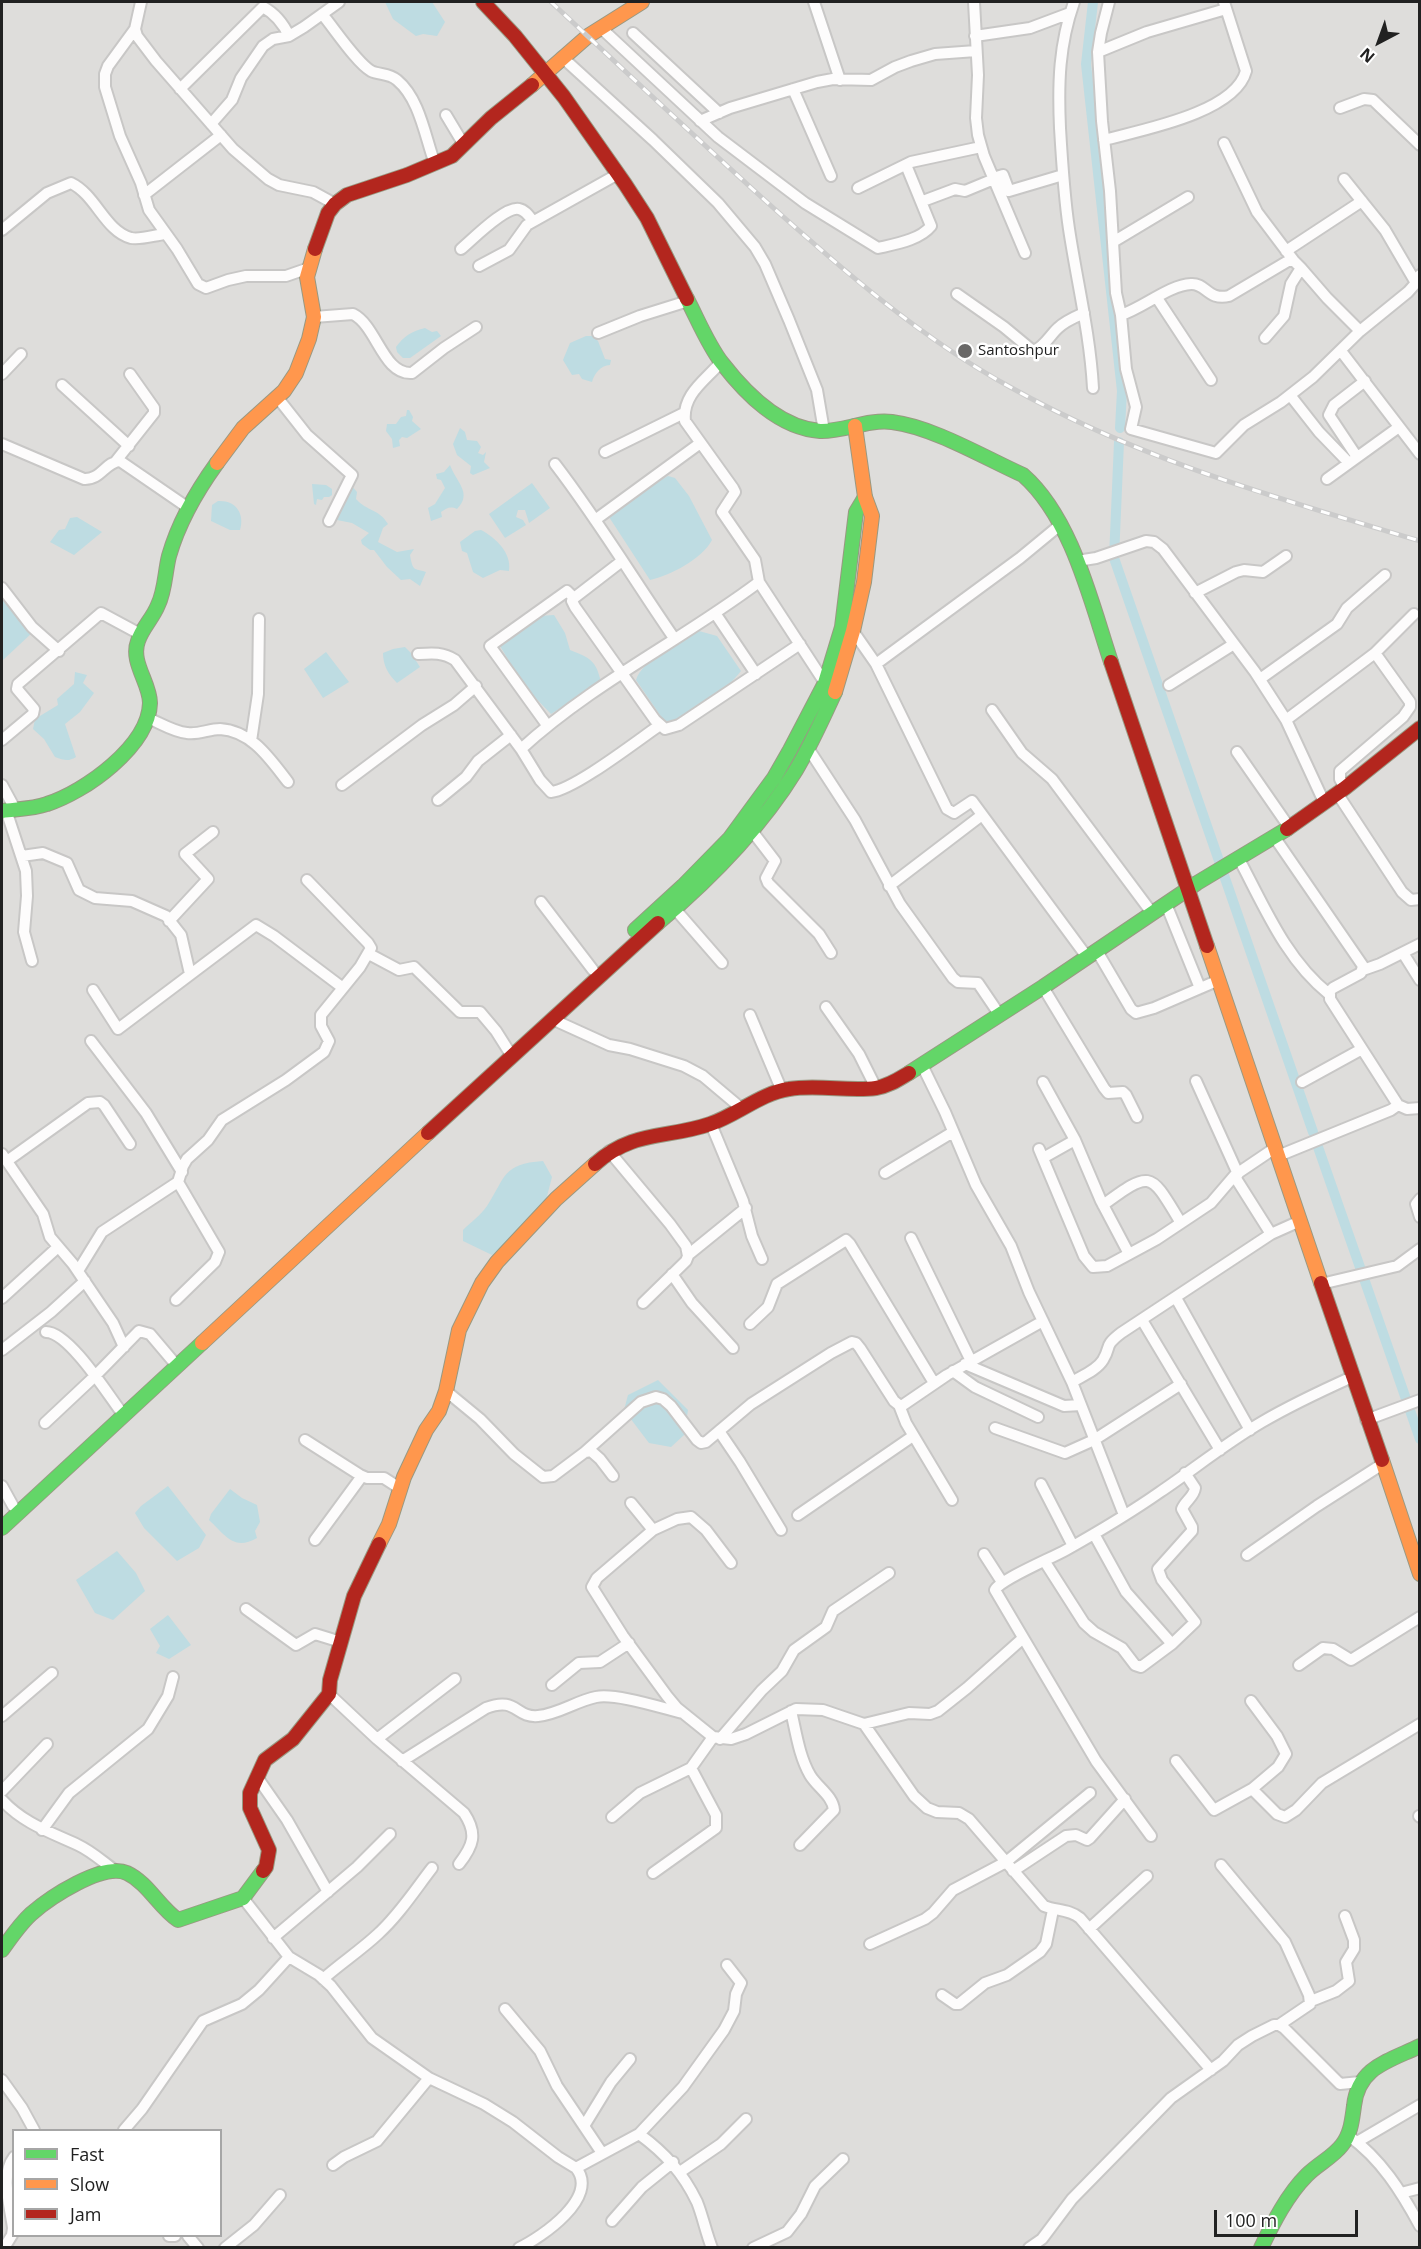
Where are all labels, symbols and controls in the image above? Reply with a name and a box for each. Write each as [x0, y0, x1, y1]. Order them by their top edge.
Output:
north arrow [1349, 12, 1409, 72]
text: N [1355, 43, 1379, 68]
marker: Santoshpur [956, 342, 974, 360]
place label: Santoshpur [978, 342, 1059, 360]
legend [12, 2129, 222, 2237]
text: Fast [70, 2142, 104, 2166]
text: Slow [70, 2172, 109, 2196]
scale bar [1217, 2198, 1361, 2236]
text: Jam [70, 2202, 102, 2226]
text: 100 m [1225, 2208, 1277, 2232]

